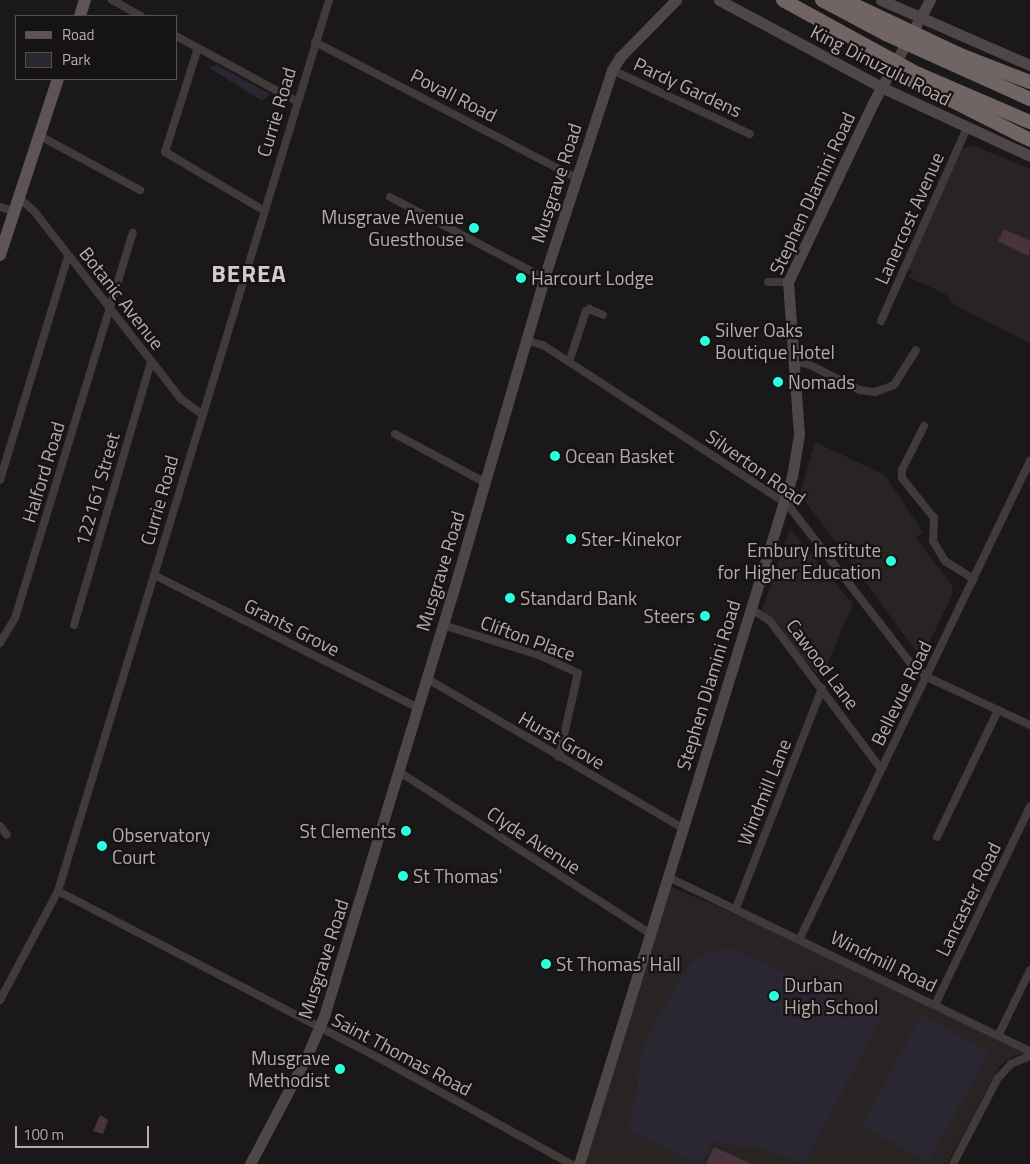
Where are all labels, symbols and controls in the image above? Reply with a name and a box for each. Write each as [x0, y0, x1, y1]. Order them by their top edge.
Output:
legend [15, 15, 178, 80]
street label: King Dinuzulu Road [807, 20, 955, 110]
text: Road [62, 23, 94, 46]
text: Park [62, 48, 91, 71]
street label: Pardy Gardens [630, 52, 746, 122]
street label: Currie Road [252, 64, 300, 160]
street label: Povall Road [407, 64, 501, 126]
street label: Stephen Dlamini Road [764, 108, 860, 278]
street label: Musgrave Road [526, 120, 586, 246]
street label: Lanercost Avenue [870, 148, 948, 288]
place label: Musgrave Avenue Guesthouse [321, 206, 464, 250]
marker: Musgrave Avenue Guesthouse [468, 222, 480, 234]
street label: Botanic Avenue [75, 242, 169, 354]
district label: BEREA [211, 260, 287, 288]
place label: Harcourt Lodge [531, 267, 654, 289]
marker: Harcourt Lodge [515, 272, 527, 284]
place label: Silver Oaks Boutique Hotel [715, 319, 835, 363]
marker: Silver Oaks Boutique Hotel [699, 335, 711, 347]
place label: Nomads [788, 371, 855, 393]
marker: Nomads [772, 376, 784, 388]
street label: Halford Road [17, 419, 69, 525]
street label: Silverton Road [702, 424, 810, 510]
street label: 122161 Street [70, 430, 124, 548]
place label: Ocean Basket [565, 445, 674, 467]
marker: Ocean Basket [549, 450, 561, 462]
street label: Currie Road [135, 452, 183, 548]
street label: Musgrave Road [411, 508, 469, 634]
place label: Ster-Kinekor [581, 528, 682, 550]
marker: Ster-Kinekor [565, 533, 577, 545]
place label: Embury Institute for Higher Education [717, 539, 881, 583]
marker: Embury Institute for Higher Education [885, 555, 897, 567]
place label: Standard Bank [520, 587, 637, 609]
marker: Standard Bank [504, 592, 516, 604]
street label: Grants Grove [240, 593, 344, 661]
street label: Stephen Dlamini Road [671, 597, 745, 773]
place label: Steers [644, 605, 695, 627]
street label: Clifton Place [477, 610, 579, 666]
marker: Steers [699, 610, 711, 622]
street label: Cawood Lane [782, 614, 864, 714]
street label: Bellevue Road [866, 637, 936, 749]
street label: Hurst Grove [515, 706, 609, 774]
street label: Windmill Lane [732, 735, 796, 849]
street label: Clyde Avenue [483, 801, 585, 879]
place label: St Clements [300, 820, 396, 842]
place label: Observatory Court [112, 824, 210, 868]
marker: St Clements [400, 825, 412, 837]
street label: Lancaster Road [931, 838, 1005, 960]
marker: Observatory Court [96, 840, 108, 852]
place label: St Thomas' [413, 865, 502, 887]
marker: St Thomas' [397, 870, 409, 882]
street label: Musgrave Road [293, 896, 353, 1022]
street label: Windmill Road [827, 925, 941, 997]
place label: St Thomas' Hall [556, 953, 681, 975]
marker: St Thomas' Hall [540, 958, 552, 970]
place label: Durban High School [784, 974, 878, 1018]
marker: Durban High School [768, 990, 780, 1002]
street label: Saint Thomas Road [328, 1008, 476, 1100]
place label: Musgrave Methodist [248, 1047, 330, 1091]
marker: Musgrave Methodist [334, 1063, 346, 1075]
scale bar [18, 1116, 151, 1148]
text: 100 m [23, 1123, 64, 1146]

